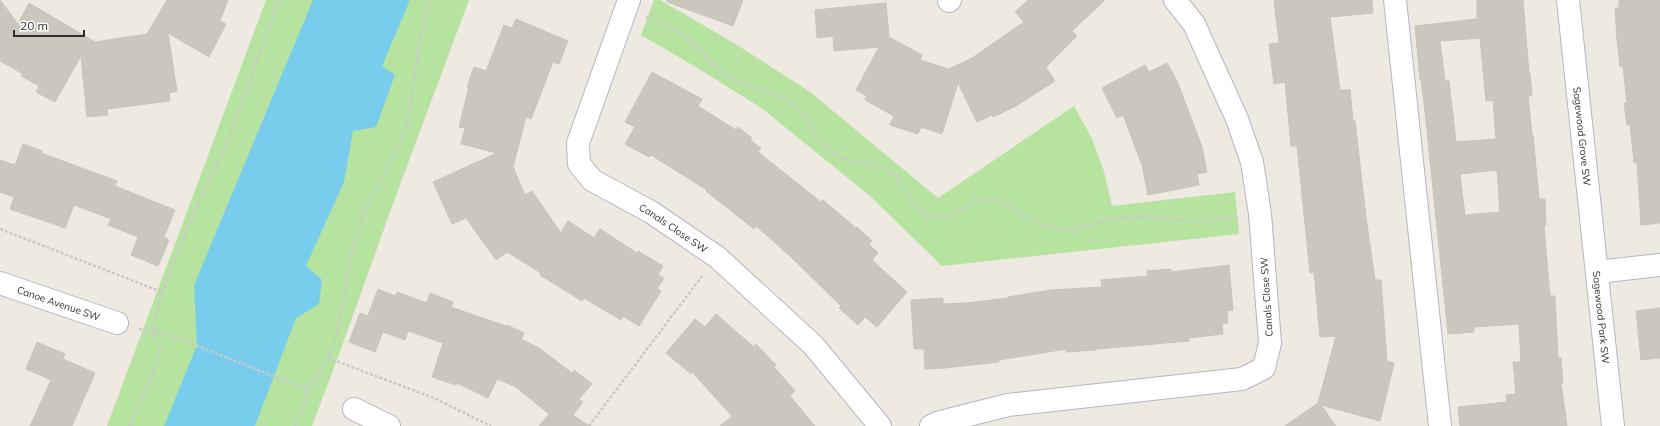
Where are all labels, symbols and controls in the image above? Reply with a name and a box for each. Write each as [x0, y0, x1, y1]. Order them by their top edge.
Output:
scale bar [14, 12, 84, 38]
text: 20 m [20, 18, 48, 33]
street label: Sagewood Grove SW [1570, 86, 1594, 186]
street label: Canals Close SW [637, 201, 710, 256]
street label: Canals Close SW [1257, 257, 1276, 337]
street label: Sagewood Park SW [1590, 270, 1612, 364]
street label: Canoe Avenue SW [15, 283, 102, 324]

